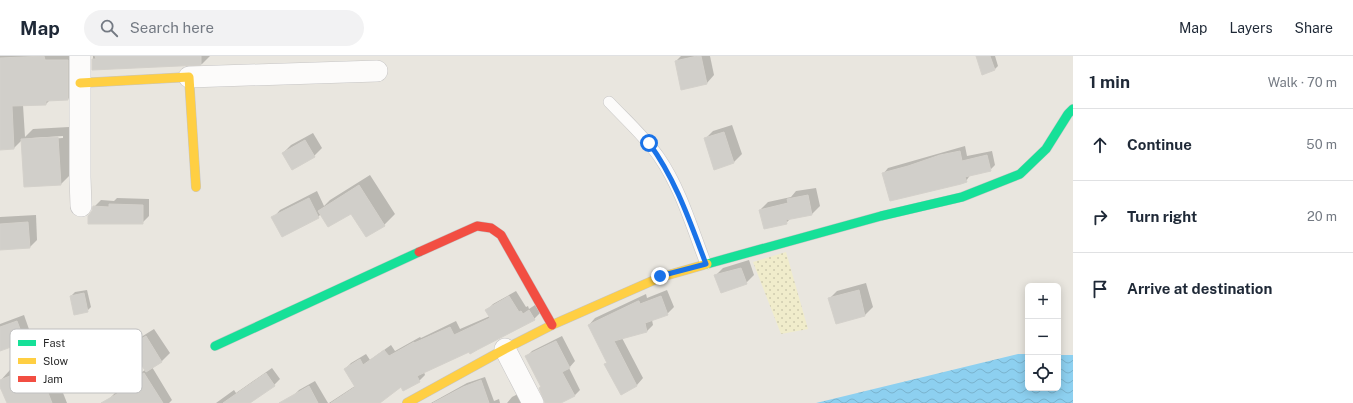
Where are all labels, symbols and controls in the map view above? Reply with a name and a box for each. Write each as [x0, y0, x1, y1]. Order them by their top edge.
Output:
search box [84, 10, 364, 46]
text: Map [20, 17, 60, 39]
icon: search [98, 17, 120, 39]
text: Search here [130, 19, 214, 36]
text: Map [1179, 20, 1207, 36]
text: Layers [1229, 20, 1273, 36]
text: Share [1295, 20, 1333, 36]
text: 1 min [1089, 72, 1130, 92]
text: Walk · 70 m [1268, 75, 1337, 90]
route start [640, 134, 658, 152]
icon: ahead [1089, 134, 1111, 156]
text: Continue [1127, 136, 1192, 153]
text: 50 m [1306, 137, 1337, 152]
icon: right [1089, 206, 1111, 228]
text: Turn right [1127, 208, 1197, 225]
text: 20 m [1307, 209, 1337, 224]
route end [651, 267, 669, 285]
icon: arrive [1089, 278, 1111, 300]
text: Arrive at destination [1127, 280, 1272, 297]
map controls [1025, 283, 1061, 391]
button: + [1025, 283, 1061, 319]
button: − [1025, 319, 1061, 355]
legend [10, 329, 142, 393]
text: Fast [43, 337, 65, 349]
text: Slow [43, 355, 69, 367]
button: locate [1025, 355, 1061, 391]
text: Jam [43, 373, 63, 385]

